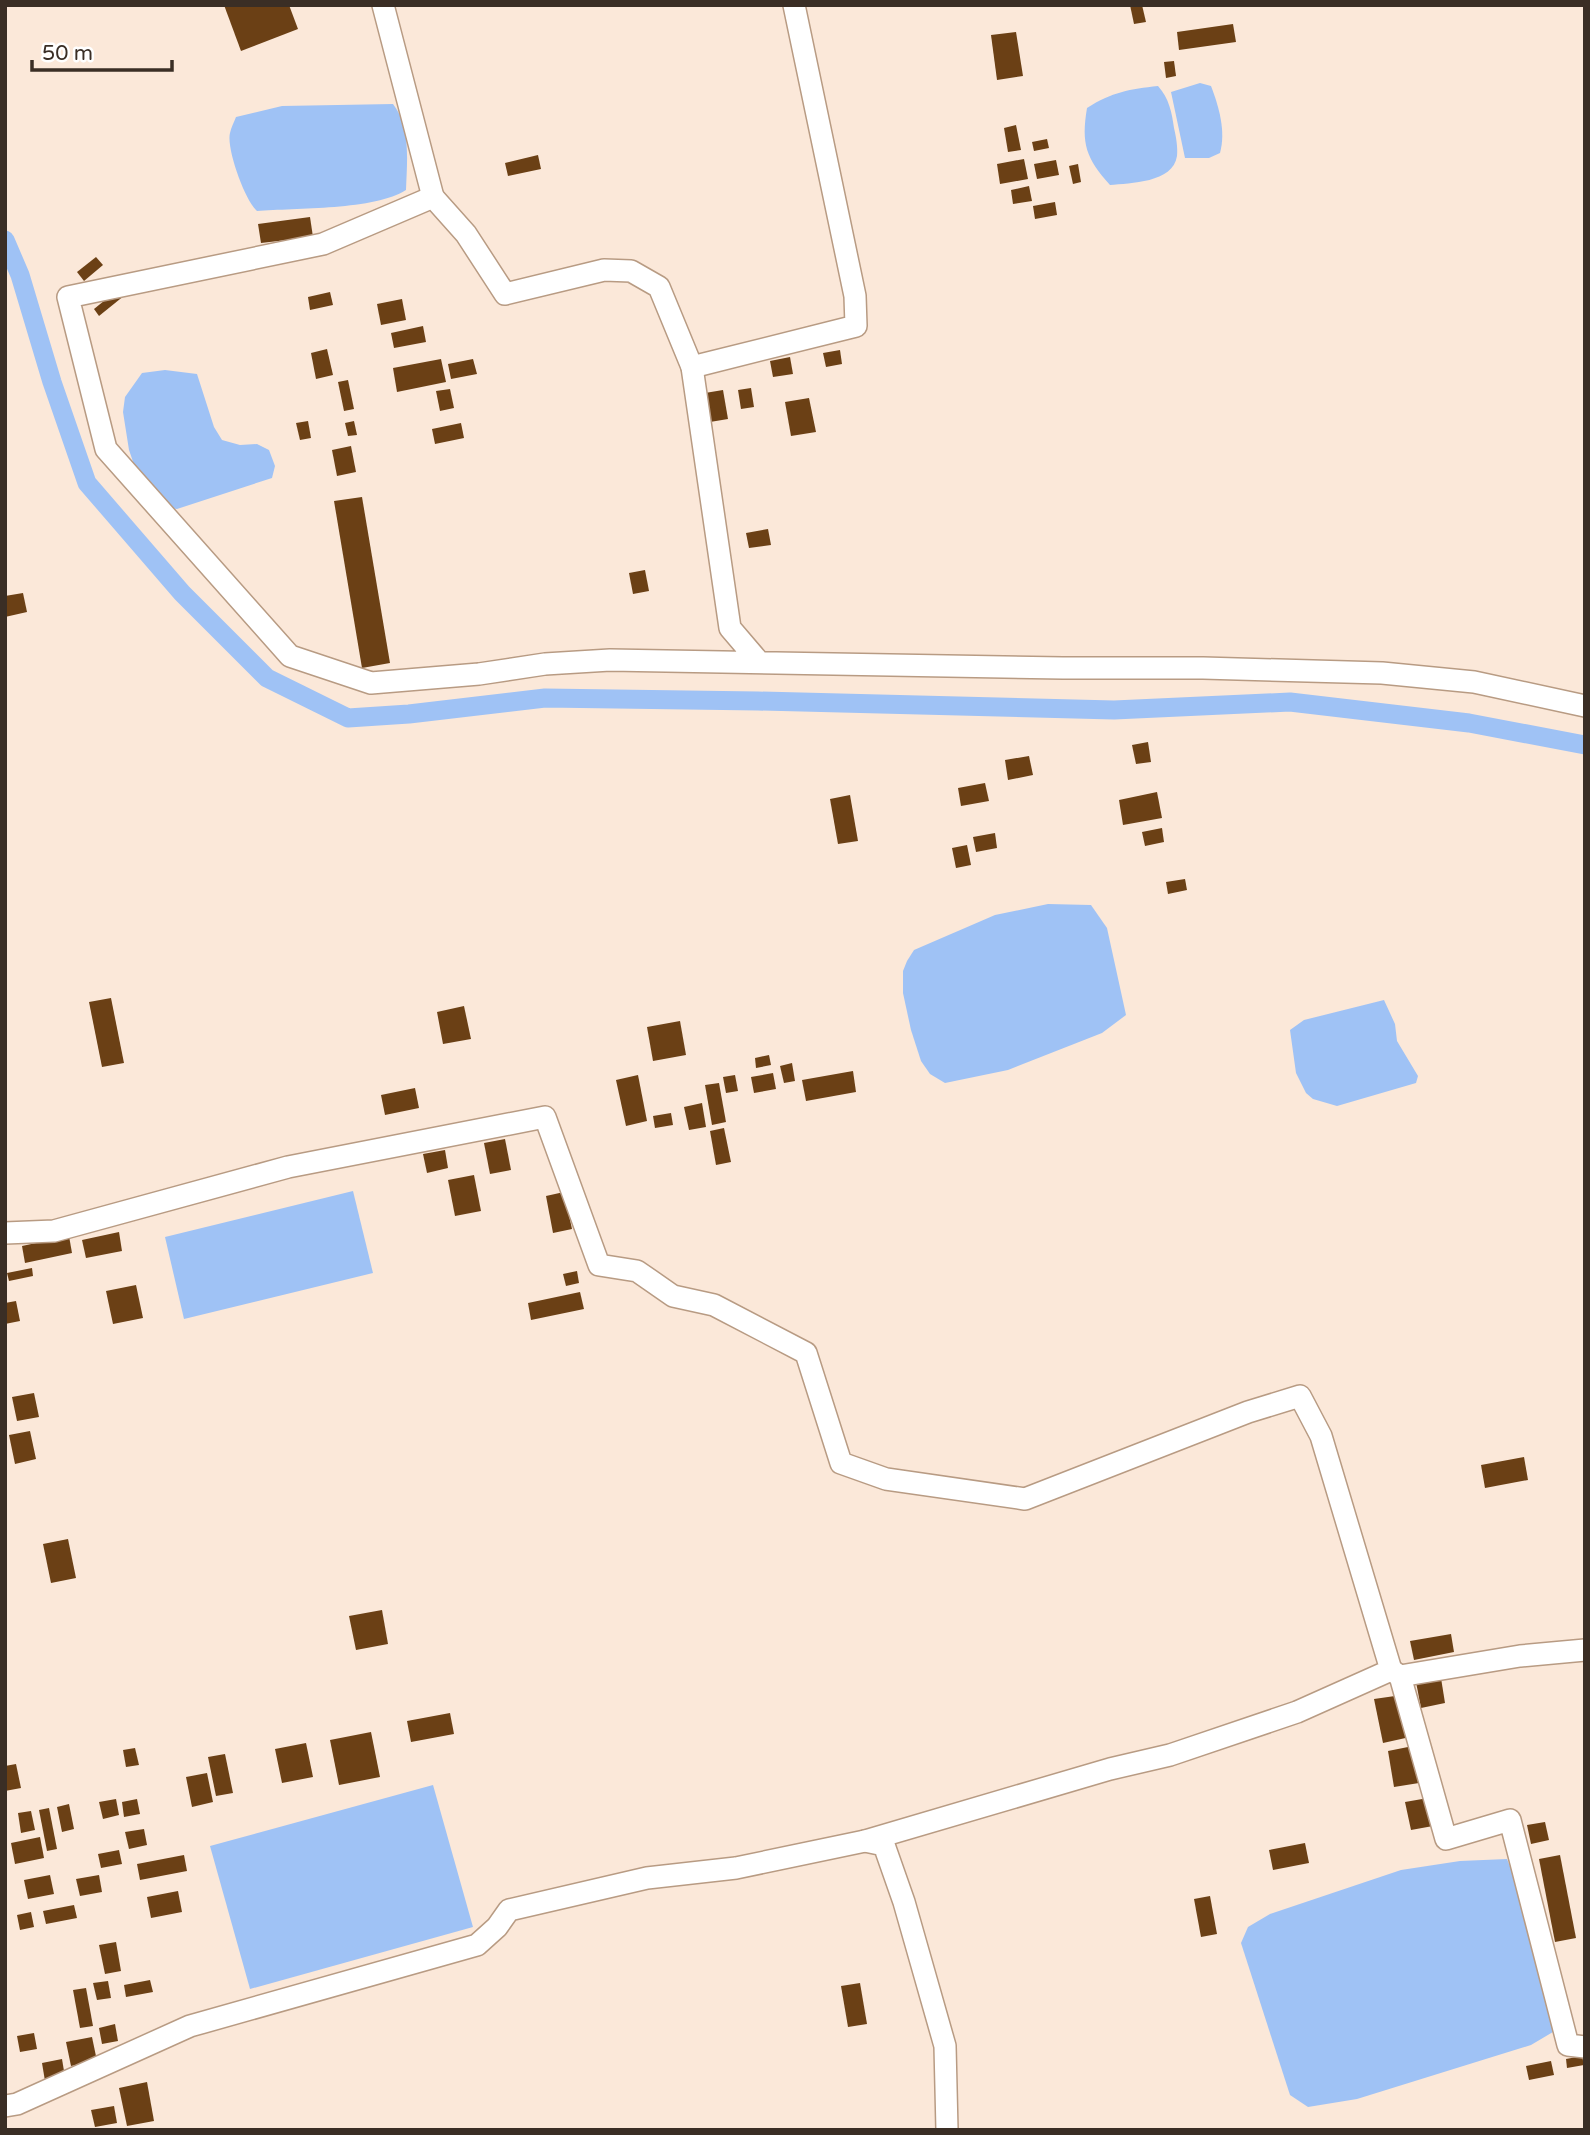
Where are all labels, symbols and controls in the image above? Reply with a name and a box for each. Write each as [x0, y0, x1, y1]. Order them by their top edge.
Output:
scale bar [32, 28, 172, 72]
text: 50 m [42, 41, 93, 66]

